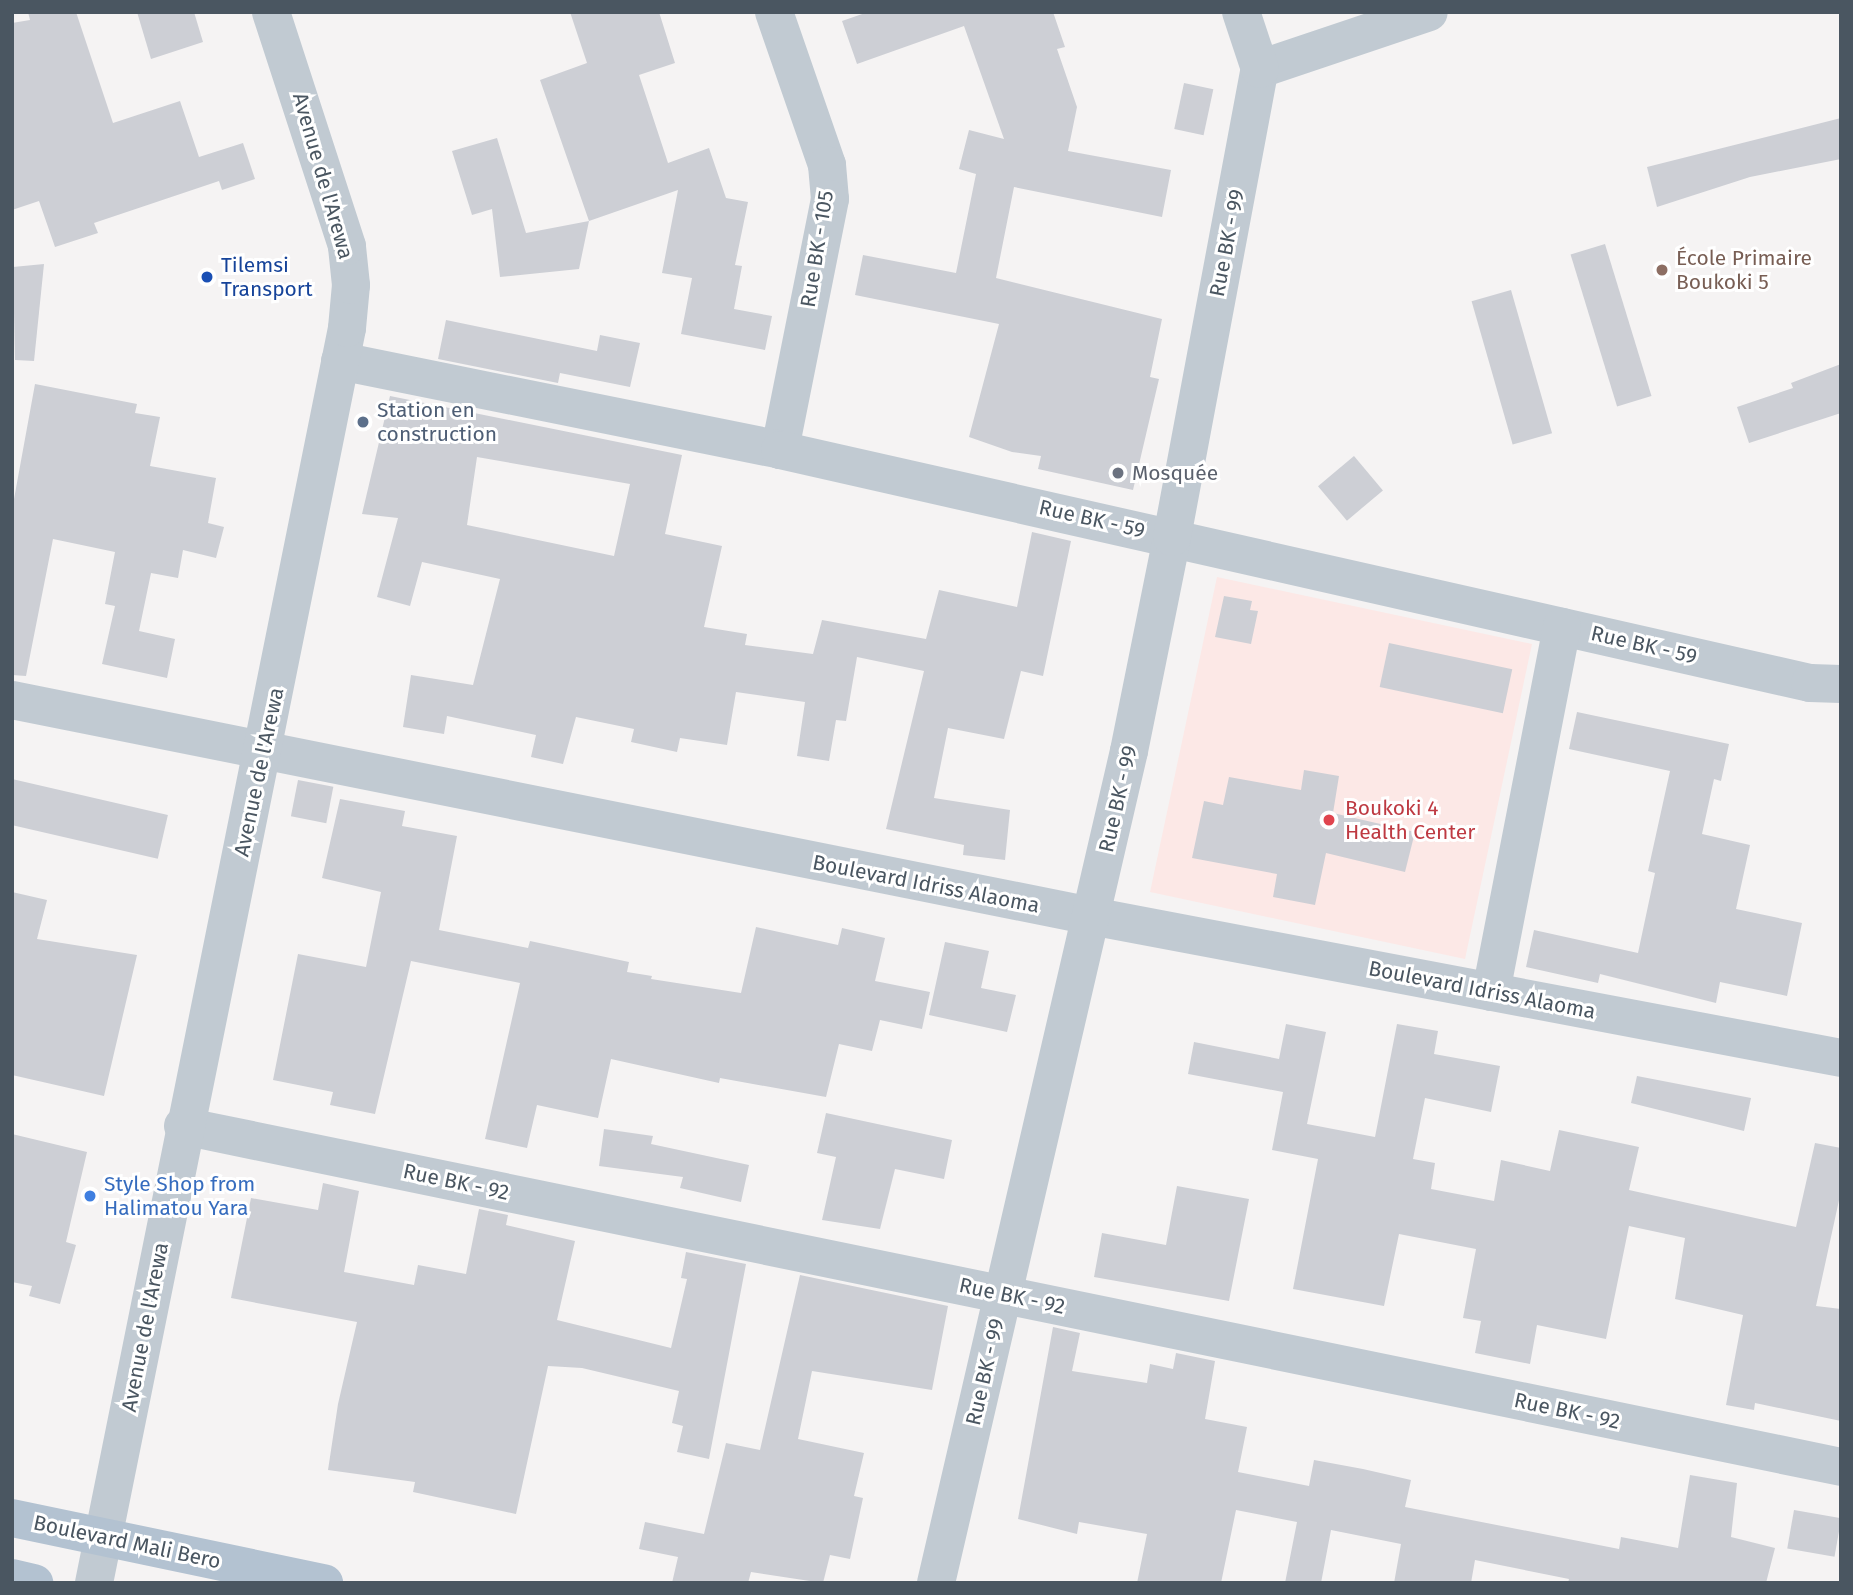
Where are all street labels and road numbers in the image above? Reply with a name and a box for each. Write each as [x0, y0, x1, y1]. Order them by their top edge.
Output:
street label: Avenue de l'Arewa [287, 90, 359, 262]
street label: Rue BK - 99 [1204, 187, 1250, 299]
street label: Rue BK - 105 [795, 189, 839, 309]
street label: Rue BK - 59 [1037, 495, 1147, 543]
street label: Rue BK - 59 [1589, 621, 1699, 669]
street label: Avenue de l'Arewa [229, 685, 289, 859]
street label: Rue BK - 99 [1093, 743, 1143, 855]
street label: Boulevard Idriss Alaoma [810, 850, 1042, 918]
street label: Boulevard Idriss Alaoma [1366, 956, 1598, 1024]
street label: Rue BK - 92 [401, 1158, 511, 1206]
street label: Avenue de l'Arewa [116, 1240, 174, 1414]
street label: Rue BK - 92 [957, 1272, 1067, 1320]
street label: Rue BK - 99 [960, 1316, 1010, 1428]
street label: Rue BK - 92 [1512, 1387, 1622, 1435]
street label: Boulevard Mali Bero [31, 1510, 223, 1574]

